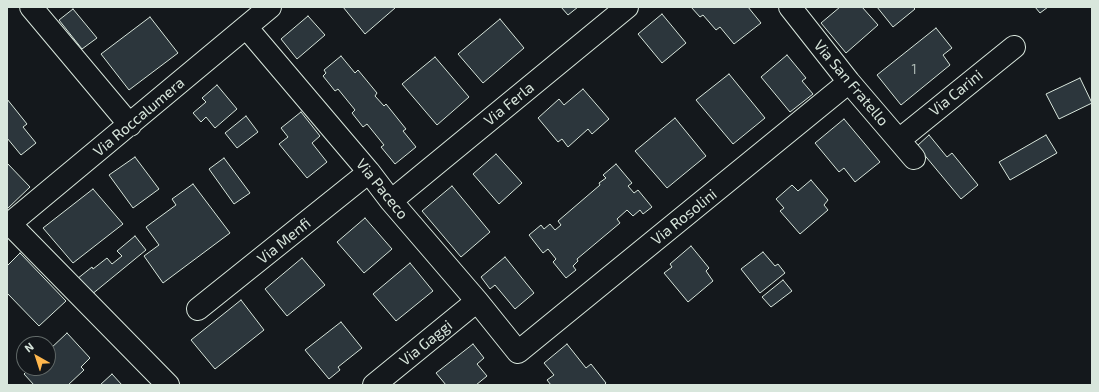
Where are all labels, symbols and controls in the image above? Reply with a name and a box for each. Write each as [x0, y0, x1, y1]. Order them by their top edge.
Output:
street label: Via San Fratello [810, 36, 892, 130]
house number: 1 [911, 62, 917, 78]
street label: Via Carini [926, 66, 986, 120]
street label: Via Roccalumera [90, 74, 188, 160]
street label: Via Ferla [480, 78, 538, 130]
street label: Via Paceco [352, 155, 412, 223]
street label: Via Rosolini [648, 185, 720, 249]
street label: Via Menfi [254, 214, 314, 268]
street label: Via Gaggi [396, 316, 456, 370]
north arrow [16, 336, 56, 376]
text: N [22, 340, 36, 355]

